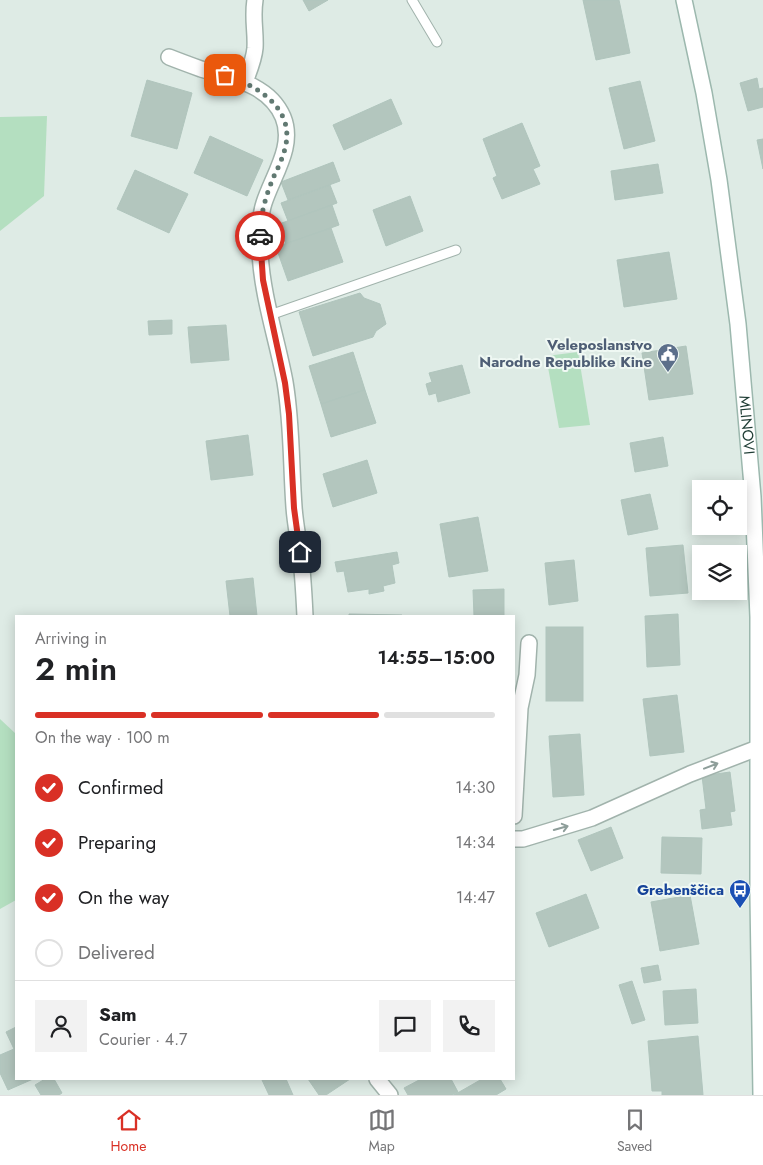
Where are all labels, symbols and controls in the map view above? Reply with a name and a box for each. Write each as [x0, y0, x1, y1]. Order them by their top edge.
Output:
pin [204, 54, 246, 96]
icon: bag [211, 61, 239, 89]
courier [235, 211, 285, 261]
icon: car [246, 222, 274, 250]
place label: Veleposlanstvo Narodne Republike Kine [479, 334, 652, 373]
public building icon: Veleposlanstvo Narodne Republike Kine [656, 342, 680, 373]
street label: MLINOVI [733, 394, 760, 455]
map controls [692, 480, 747, 600]
button: locate [692, 480, 747, 535]
pin [279, 531, 321, 573]
icon: home [286, 538, 314, 566]
button: layers [692, 545, 747, 600]
text: Arriving in [35, 627, 107, 650]
text: 14:55–15:00 [377, 644, 495, 671]
text: 2 min [35, 646, 117, 692]
text: On the way · 100 m [35, 726, 170, 749]
one-way arrow [703, 761, 718, 770]
icon: check [35, 774, 63, 802]
text: Confirmed [78, 774, 164, 801]
text: 14:30 [455, 776, 495, 799]
one-way arrow [553, 823, 569, 833]
icon: check [35, 829, 63, 857]
text: Preparing [78, 829, 156, 856]
text: 14:34 [456, 831, 495, 854]
bus stop icon: Grebenščica [728, 878, 752, 909]
place label: Grebenščica [637, 879, 724, 901]
icon: check [35, 884, 63, 912]
text: On the way [78, 884, 169, 911]
text: 14:47 [456, 886, 495, 909]
text: Delivered [78, 939, 155, 966]
button: person [35, 1000, 87, 1052]
button: chat [379, 1000, 431, 1052]
button: phone [443, 1000, 495, 1052]
text: Sam [99, 1001, 137, 1028]
text: Courier · 4.7 [99, 1028, 187, 1051]
tab: Home [111, 1106, 146, 1156]
tab: Map [368, 1106, 396, 1156]
tab: Saved [617, 1106, 652, 1156]

